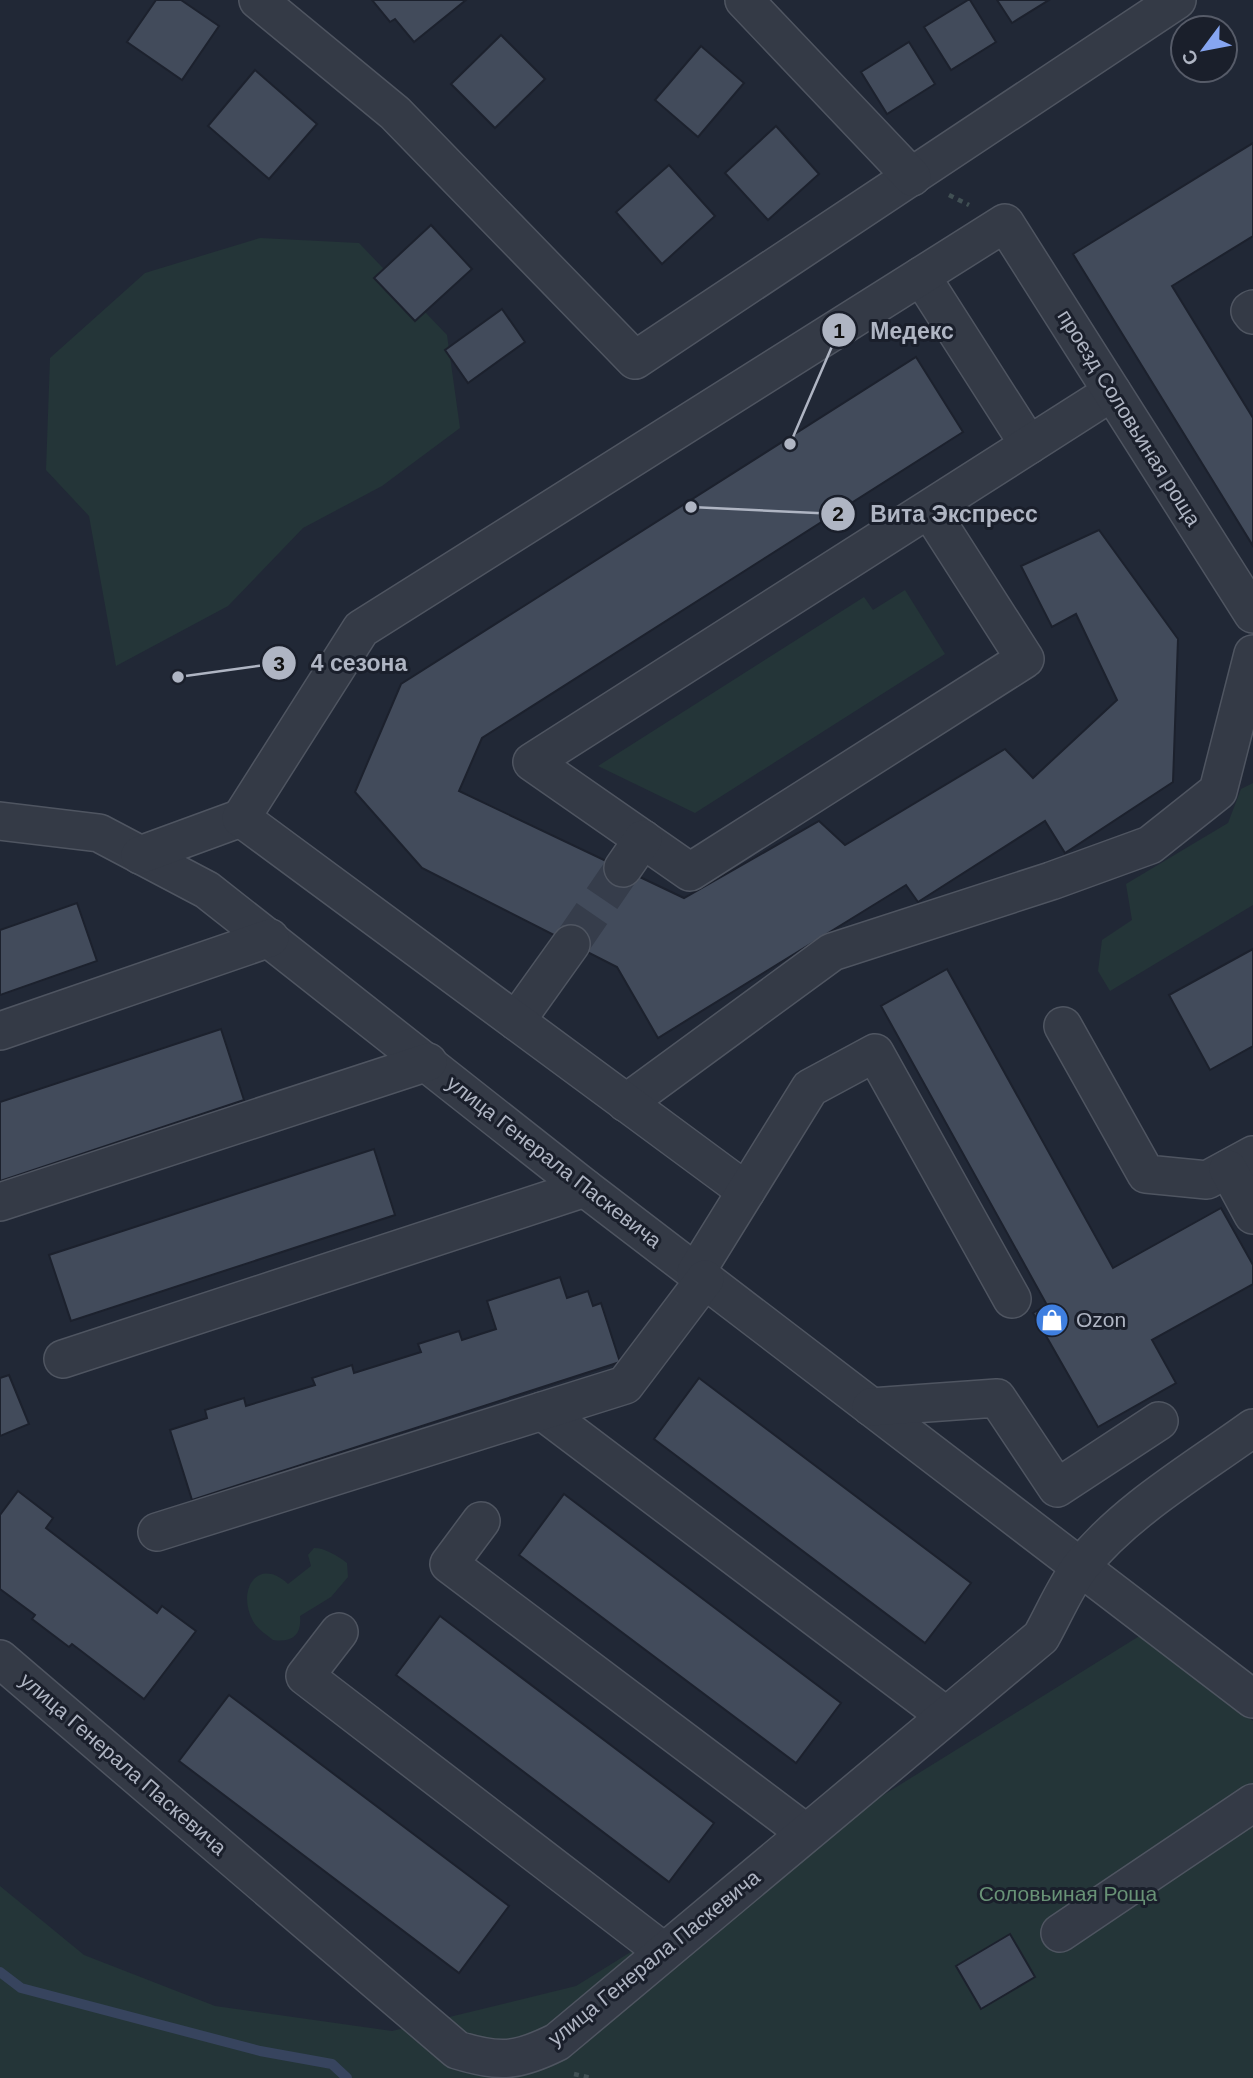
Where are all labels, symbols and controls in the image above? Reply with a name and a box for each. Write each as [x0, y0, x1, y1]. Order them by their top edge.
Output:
north arrow [1169, 14, 1239, 84]
text: С [1177, 46, 1203, 69]
street label: проезд Соловьиная роща [1053, 305, 1206, 530]
callout: Медекс [821, 308, 968, 352]
text: Медекс [870, 318, 954, 344]
text: 1 [833, 319, 845, 342]
callout: Вита Экспресс [821, 492, 1051, 536]
text: Вита Экспресс [870, 501, 1038, 527]
text: 2 [832, 502, 844, 525]
callout: 4 сезона [262, 641, 421, 685]
text: 4 сезона [311, 650, 407, 676]
text: 3 [273, 652, 285, 675]
street label: улица Генерала Паскевича [443, 1071, 666, 1253]
shop icon: Ozon [1033, 1301, 1071, 1339]
place label: Ozon [1076, 1308, 1126, 1331]
street label: улица Генерала Паскевича [16, 1668, 231, 1860]
street label: улица Генерала Паскевича [543, 1865, 764, 2050]
park label: Соловьиная Роща [979, 1882, 1158, 1905]

